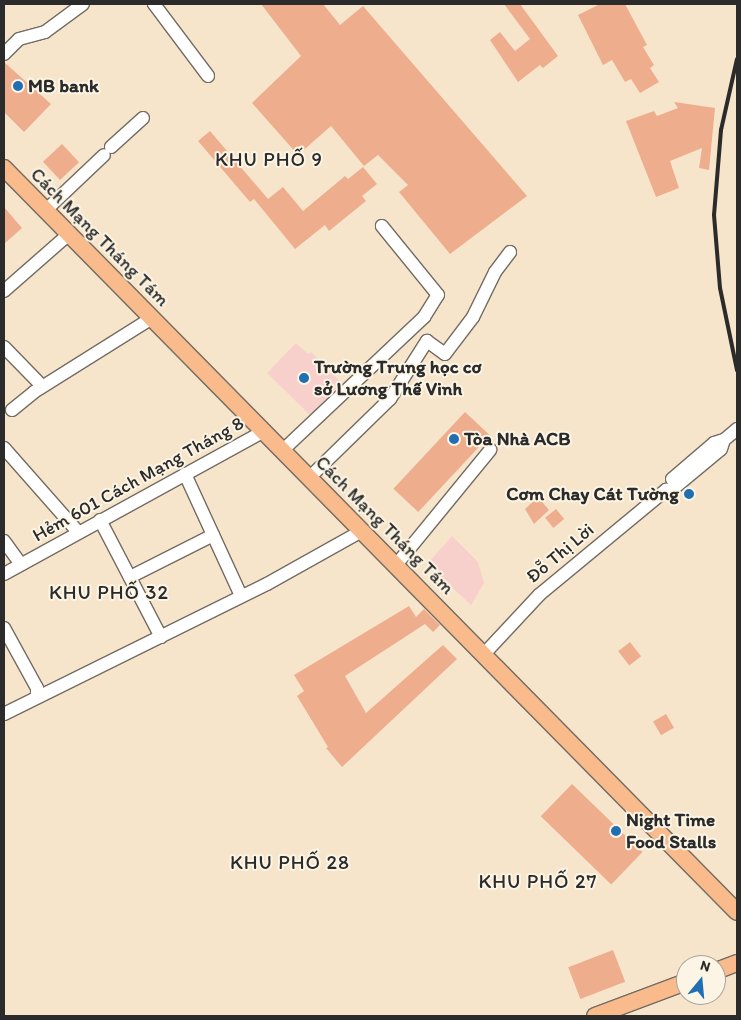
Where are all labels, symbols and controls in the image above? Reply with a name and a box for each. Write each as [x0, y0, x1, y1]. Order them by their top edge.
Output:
place label: MB bank [28, 75, 99, 97]
marker: MB bank [12, 80, 24, 92]
district label: KHU PHỐ 9 [214, 147, 324, 171]
street label: Cách Mạng Tháng Tám [27, 164, 173, 310]
place label: Trường Trung học cơ sở Lương Thế Vinh [314, 356, 479, 400]
marker: Trường Trung học cơ sở Lương Thế Vinh [298, 372, 310, 384]
street label: Hẻm 601 Cách Mạng Tháng 8 [29, 412, 247, 546]
place label: Tòa Nhà ACB [464, 428, 570, 450]
marker: Tòa Nhà ACB [448, 433, 460, 445]
street label: Cách Mạng Tháng Tám [312, 452, 458, 598]
place label: Cơm Chay Cát Tường [507, 483, 679, 505]
marker: Cơm Chay Cát Tường [683, 488, 695, 500]
street label: Đỗ Thị Lời [522, 518, 598, 588]
district label: KHU PHỐ 32 [48, 580, 170, 604]
place label: Night Time Food Stalls [626, 809, 716, 853]
marker: Night Time Food Stalls [610, 825, 622, 837]
district label: KHU PHỐ 28 [229, 850, 351, 874]
district label: KHU PHỐ 27 [477, 869, 599, 893]
north arrow [676, 955, 726, 1005]
text: N [698, 957, 712, 976]

